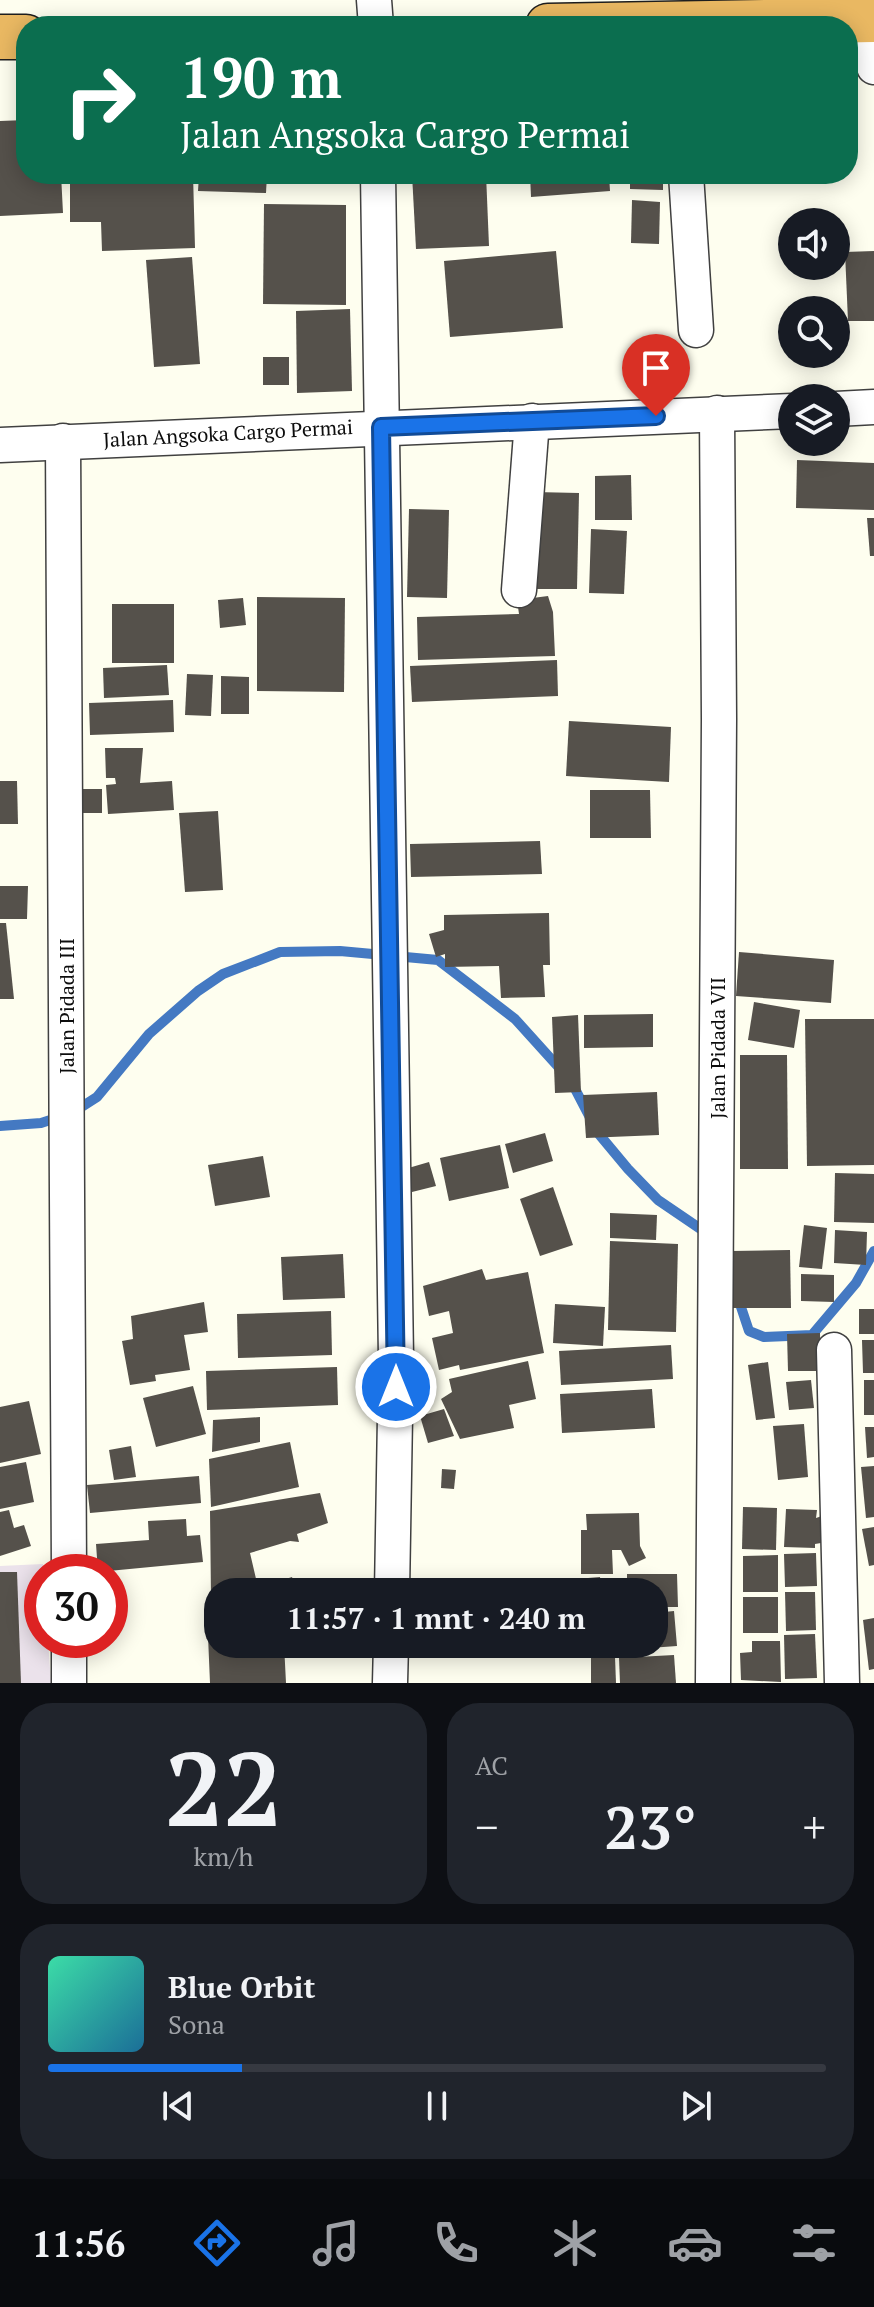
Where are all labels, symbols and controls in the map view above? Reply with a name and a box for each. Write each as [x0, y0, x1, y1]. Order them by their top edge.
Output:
text: 190 m [180, 40, 342, 114]
icon: right [48, 48, 152, 152]
text: Jalan Angsoka Cargo Permai [180, 111, 630, 158]
map controls [778, 208, 850, 456]
button: sound [778, 208, 850, 280]
button: search [778, 296, 850, 368]
pin [622, 334, 690, 416]
icon: arrive [634, 346, 678, 390]
button: layers [778, 384, 850, 456]
street label: Jalan Angsoka Cargo Permai [102, 413, 354, 453]
street label: Jalan Pidada III [53, 938, 80, 1074]
street label: Jalan Pidada VII [704, 977, 731, 1119]
position arrow [354, 1345, 438, 1429]
speed limit sign: 30 [24, 1554, 128, 1658]
text: 11:57 · 1 mnt · 240 m [287, 1598, 585, 1638]
text: 22 [165, 1718, 282, 1856]
text: AC [475, 1748, 508, 1782]
text: 23° [604, 1787, 697, 1866]
text: − [475, 1797, 498, 1856]
text: + [803, 1797, 826, 1856]
text: km/h [193, 1839, 254, 1873]
text: Blue Orbit [168, 1967, 315, 2007]
text: Sona [168, 2007, 225, 2041]
icon: previous [156, 2084, 200, 2128]
icon: pause [415, 2084, 459, 2128]
icon: next [674, 2084, 718, 2128]
icon: directions [189, 2215, 245, 2271]
icon: music [308, 2215, 364, 2271]
icon: phone [428, 2215, 484, 2271]
icon: climate [547, 2215, 603, 2271]
icon: car [667, 2215, 723, 2271]
icon: filters [786, 2215, 842, 2271]
text: 11:56 [32, 2220, 125, 2267]

